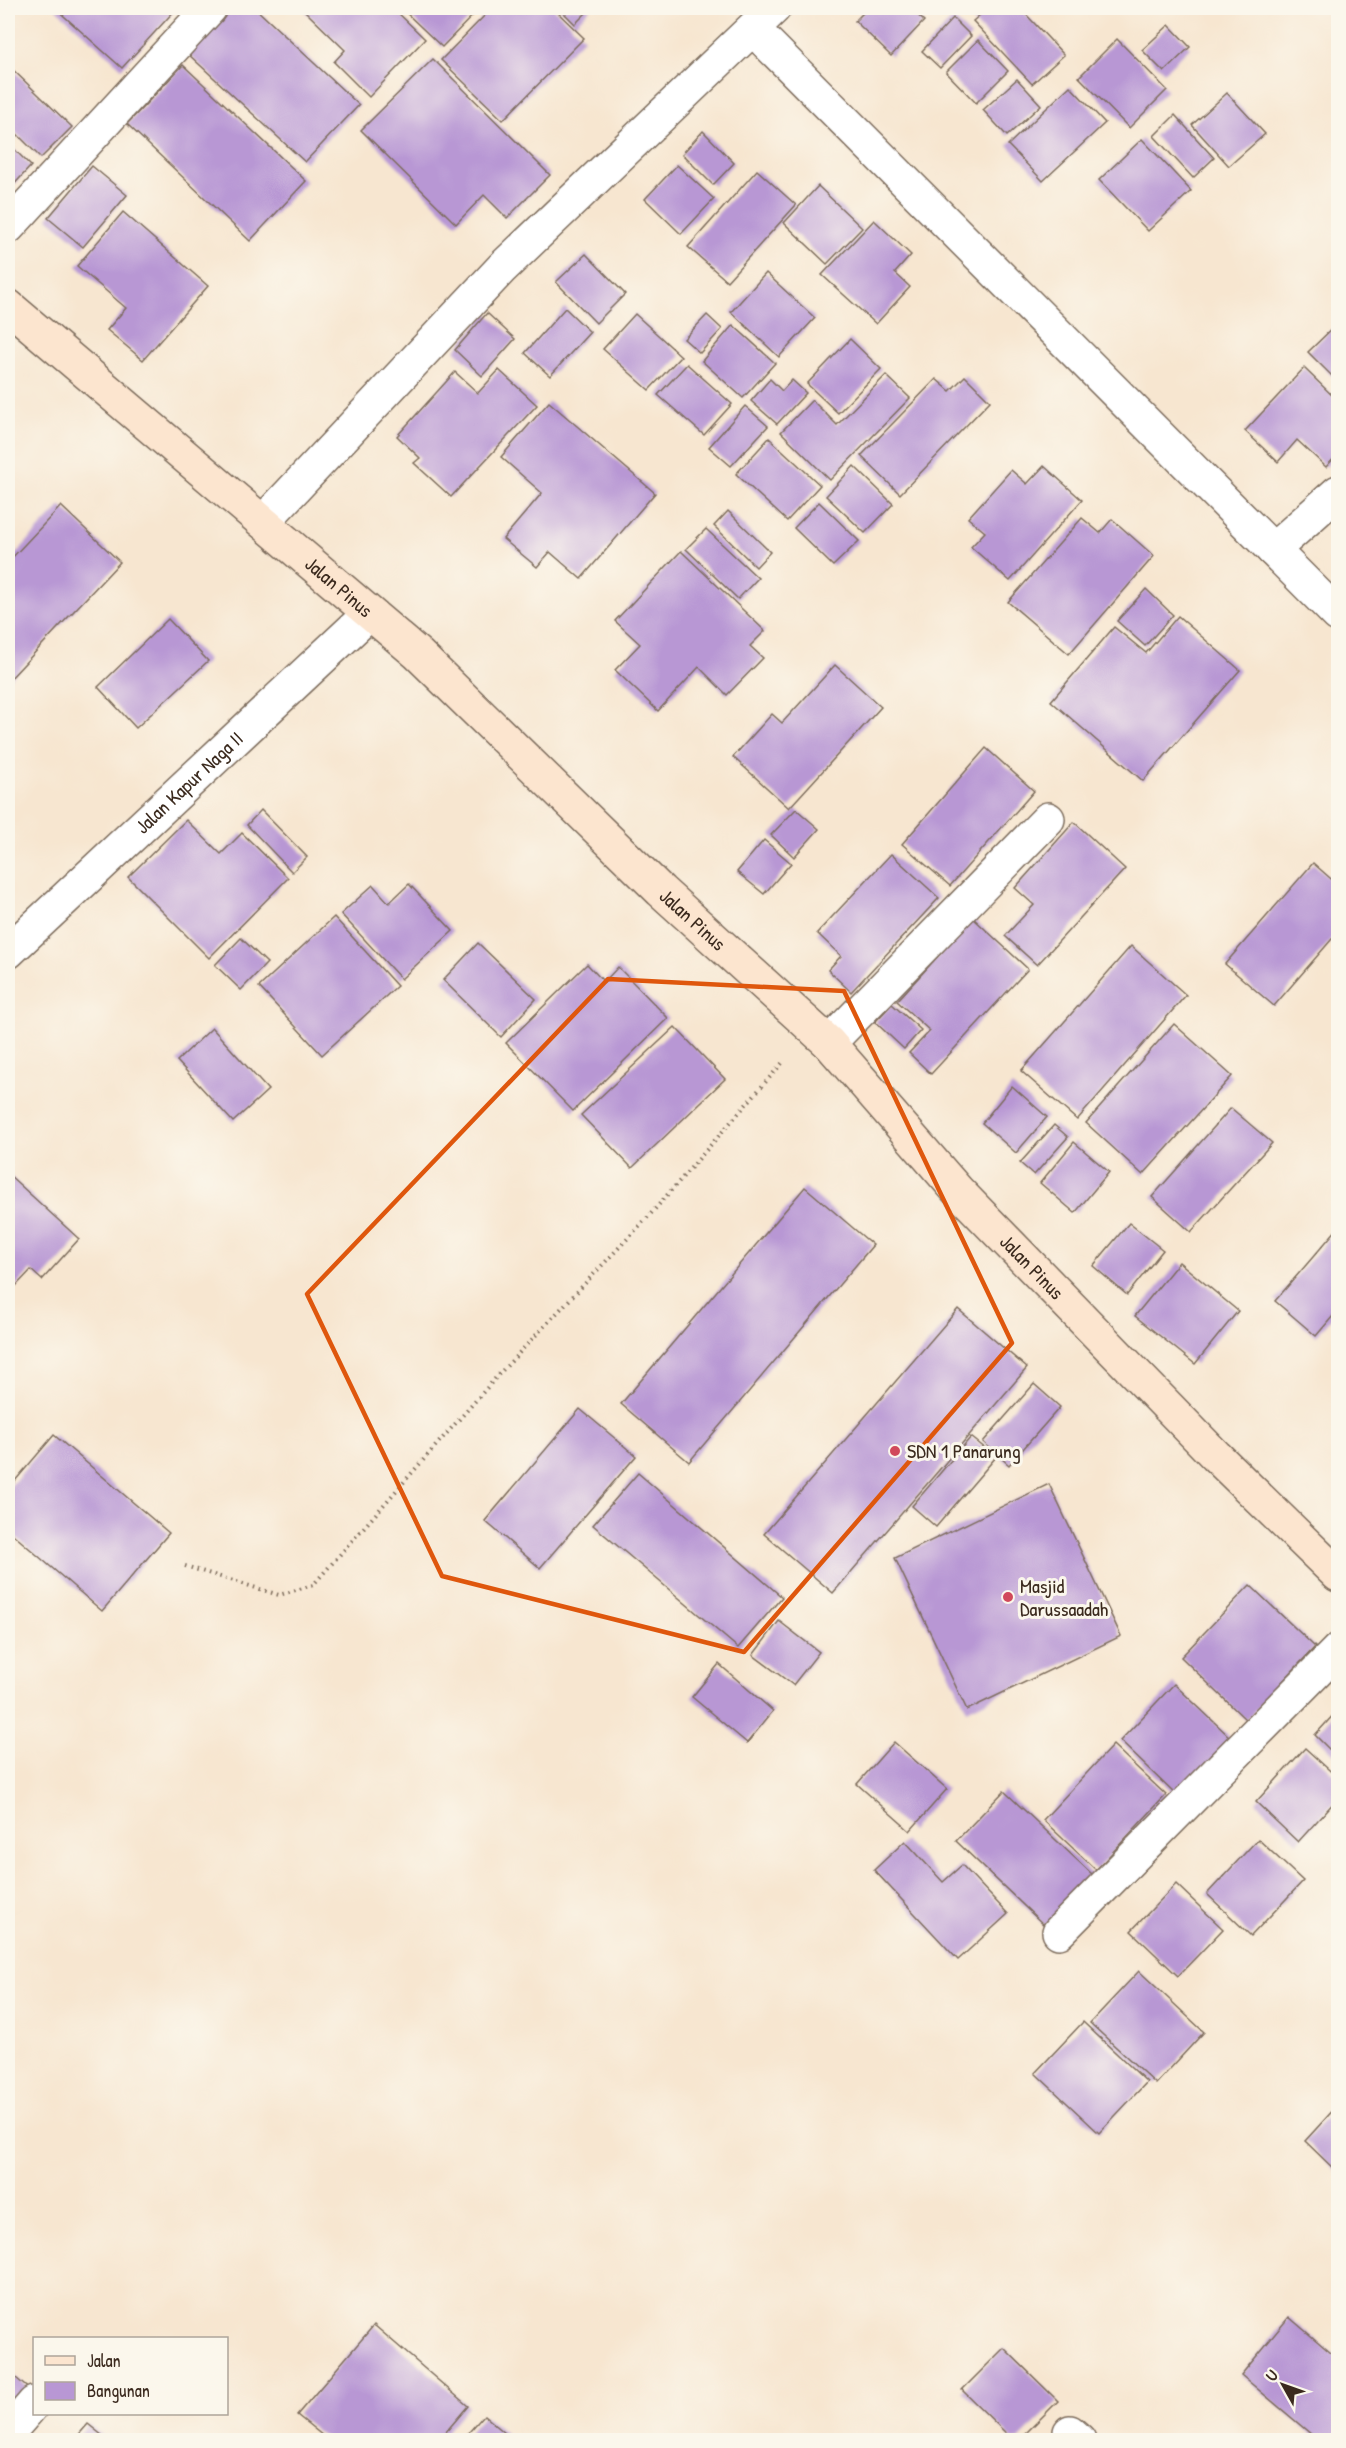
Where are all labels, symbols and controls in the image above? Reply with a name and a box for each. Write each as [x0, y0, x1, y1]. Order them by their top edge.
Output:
street label: Jalan Pinus [300, 550, 379, 623]
street label: Jalan Kapur Naga II [129, 725, 248, 839]
street label: Jalan Pinus [654, 882, 732, 957]
street label: Jalan Pinus [994, 1228, 1070, 1305]
place label: SDN 1 Panarung [907, 1437, 1021, 1464]
marker: SDN 1 Panarung [888, 1444, 902, 1458]
place label: Masjid Darussaadah [1020, 1572, 1108, 1622]
marker: Masjid Darussaadah [1001, 1590, 1015, 1604]
legend [33, 2337, 228, 2415]
text: Jalan [87, 2348, 121, 2373]
north arrow [1253, 2355, 1313, 2415]
text: U [1260, 2365, 1283, 2386]
text: Bangunan [87, 2378, 150, 2403]

